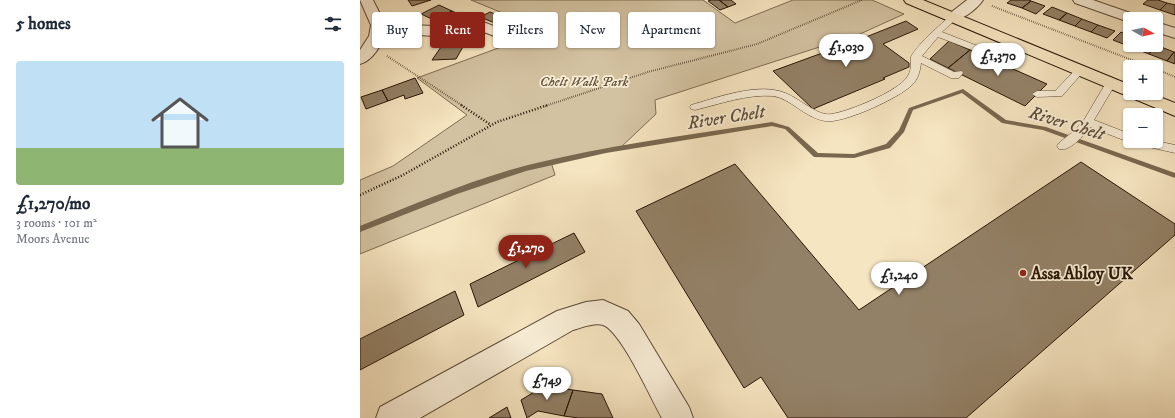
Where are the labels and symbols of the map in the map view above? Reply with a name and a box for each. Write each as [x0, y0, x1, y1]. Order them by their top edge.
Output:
north arrow [1123, 12, 1163, 52]
pin: £1,030 [813, 34, 879, 68]
pin: £1,370 [965, 43, 1031, 77]
park label: Chelt Walk Park [540, 73, 628, 91]
water label: River Chelt [685, 101, 768, 135]
water label: River Chelt [1025, 102, 1109, 146]
pin: £1,270 [493, 235, 559, 269]
pin: £1,240 [866, 262, 932, 296]
place label: Assa Abloy UK [1030, 263, 1134, 285]
marker: Assa Abloy UK [1018, 268, 1028, 278]
pin: £749 [523, 367, 571, 401]

